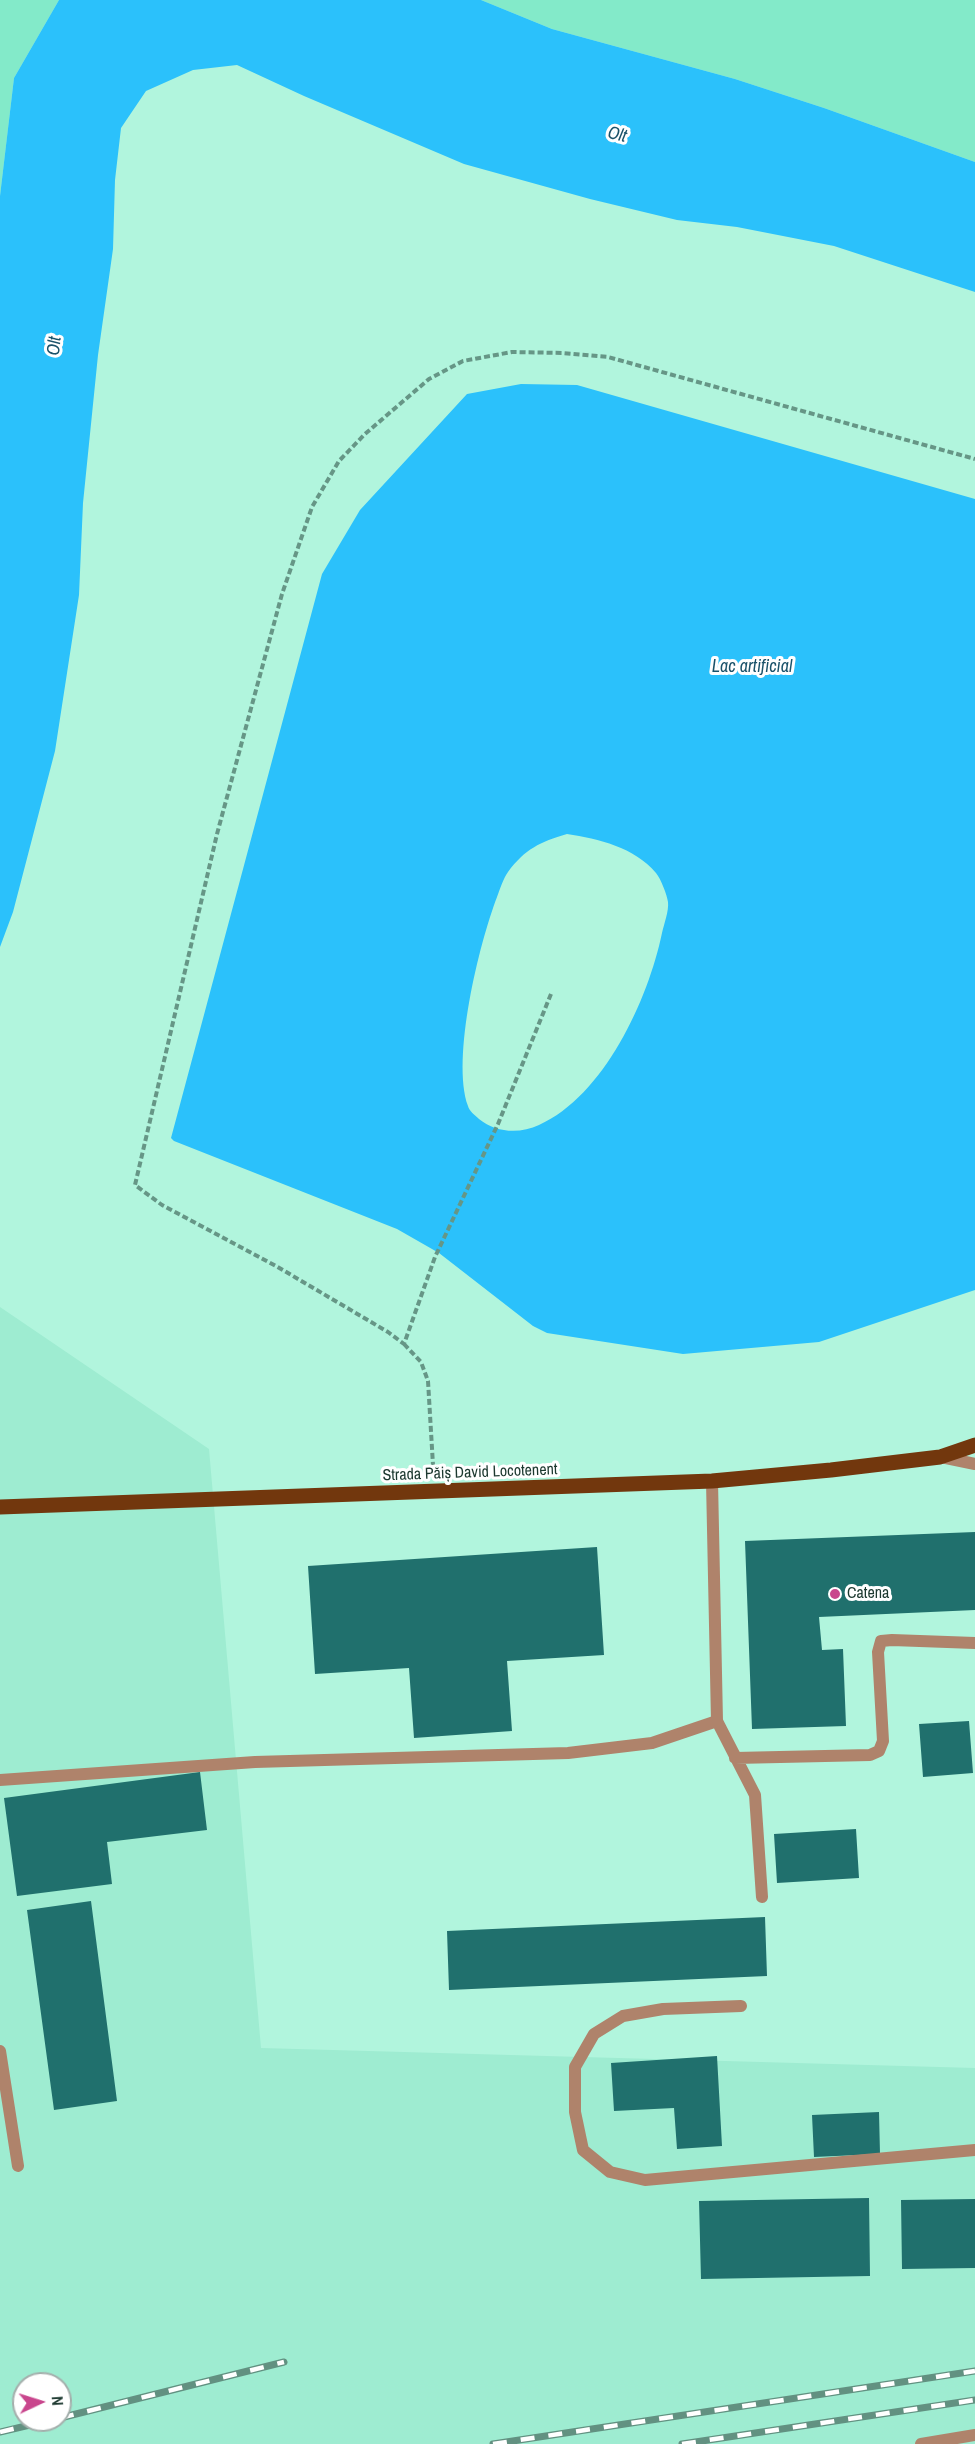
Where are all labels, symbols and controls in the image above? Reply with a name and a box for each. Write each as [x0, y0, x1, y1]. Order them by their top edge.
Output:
water label: Olt [605, 122, 629, 148]
water label: Olt [43, 335, 67, 357]
water label: Lac artificial [712, 656, 792, 678]
street label: Strada Păiș David Locotenent [382, 1460, 558, 1486]
place label: Catena [847, 1584, 889, 1604]
marker: Catena [828, 1587, 842, 1601]
north arrow [12, 2372, 72, 2432]
text: N [47, 2395, 69, 2406]

